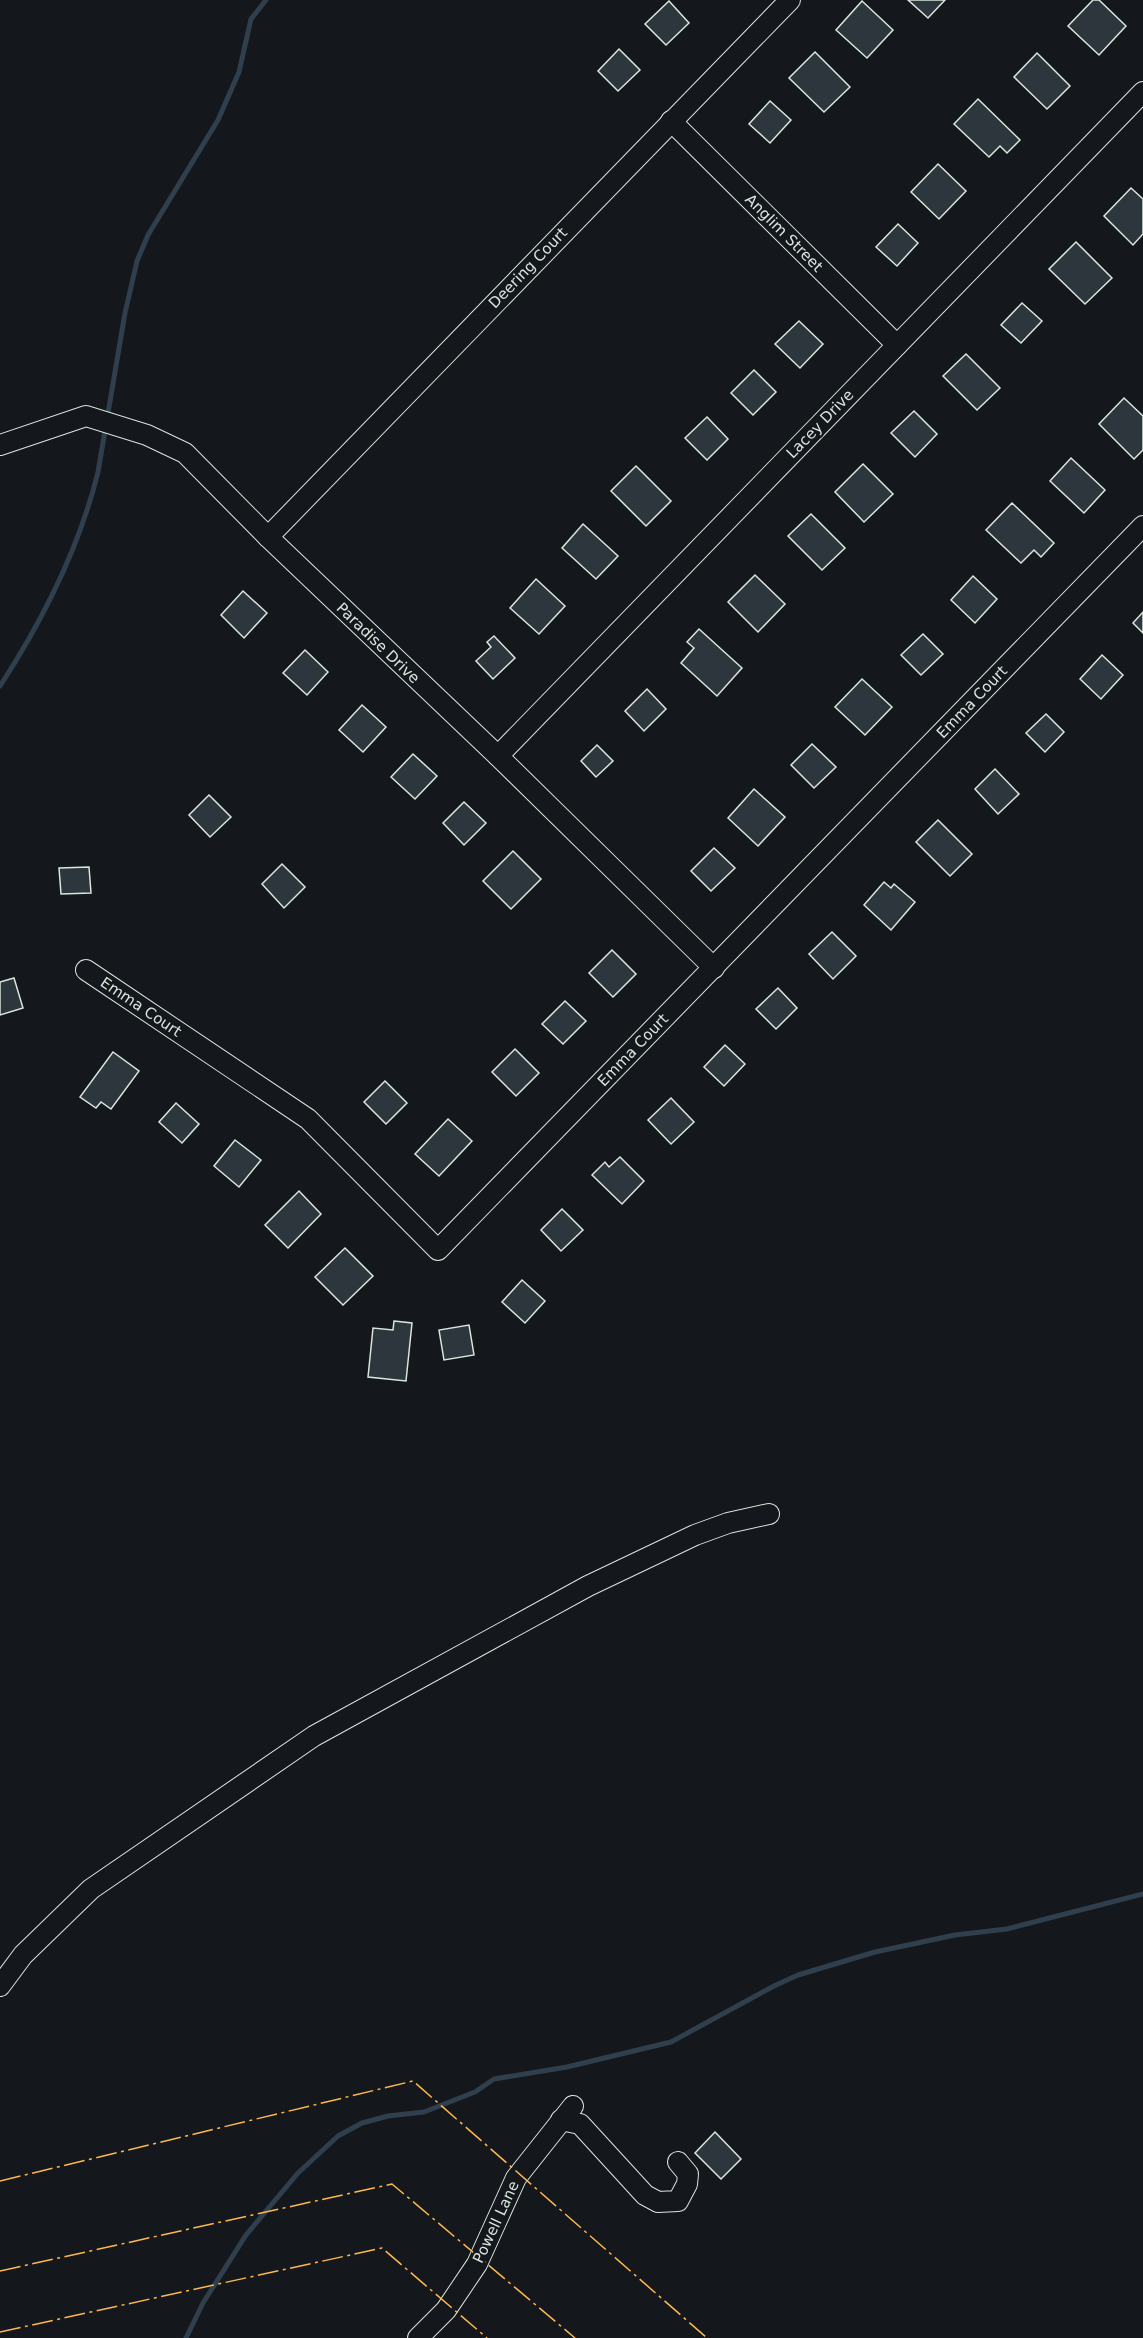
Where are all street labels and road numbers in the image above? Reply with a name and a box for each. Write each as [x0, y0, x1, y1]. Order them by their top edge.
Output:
street label: Anglim Street [741, 190, 827, 276]
street label: Deering Court [485, 224, 571, 312]
street label: Lacey Drive [783, 386, 857, 462]
street label: Paradise Drive [333, 599, 423, 687]
street label: Emma Court [933, 662, 1011, 742]
street label: Emma Court [97, 973, 185, 1041]
street label: Emma Court [594, 1010, 672, 1090]
street label: Powell Lane [469, 2178, 523, 2266]

